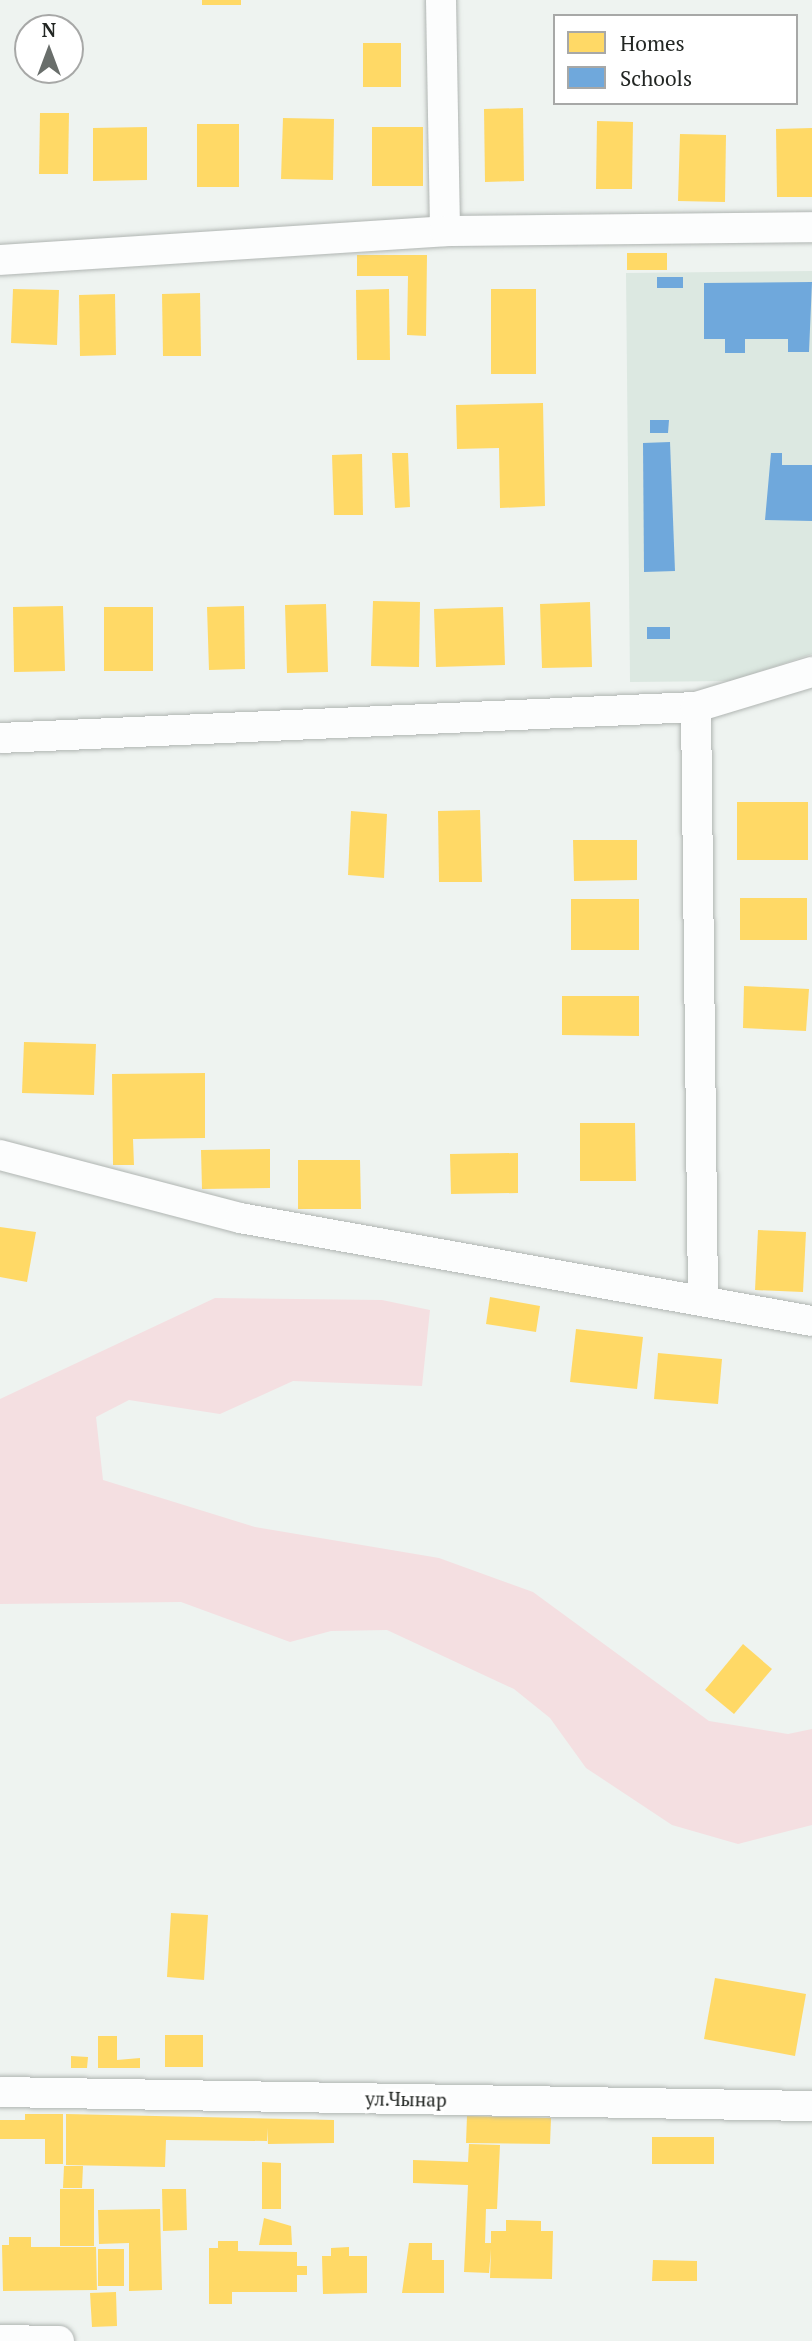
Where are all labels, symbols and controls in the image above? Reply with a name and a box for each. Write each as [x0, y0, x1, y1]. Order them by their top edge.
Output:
north arrow [14, 14, 84, 84]
legend [553, 14, 798, 105]
text: N [42, 17, 56, 42]
text: Homes [620, 29, 685, 57]
text: Schools [620, 64, 692, 92]
street label: ул.Чынар [365, 2087, 447, 2111]

